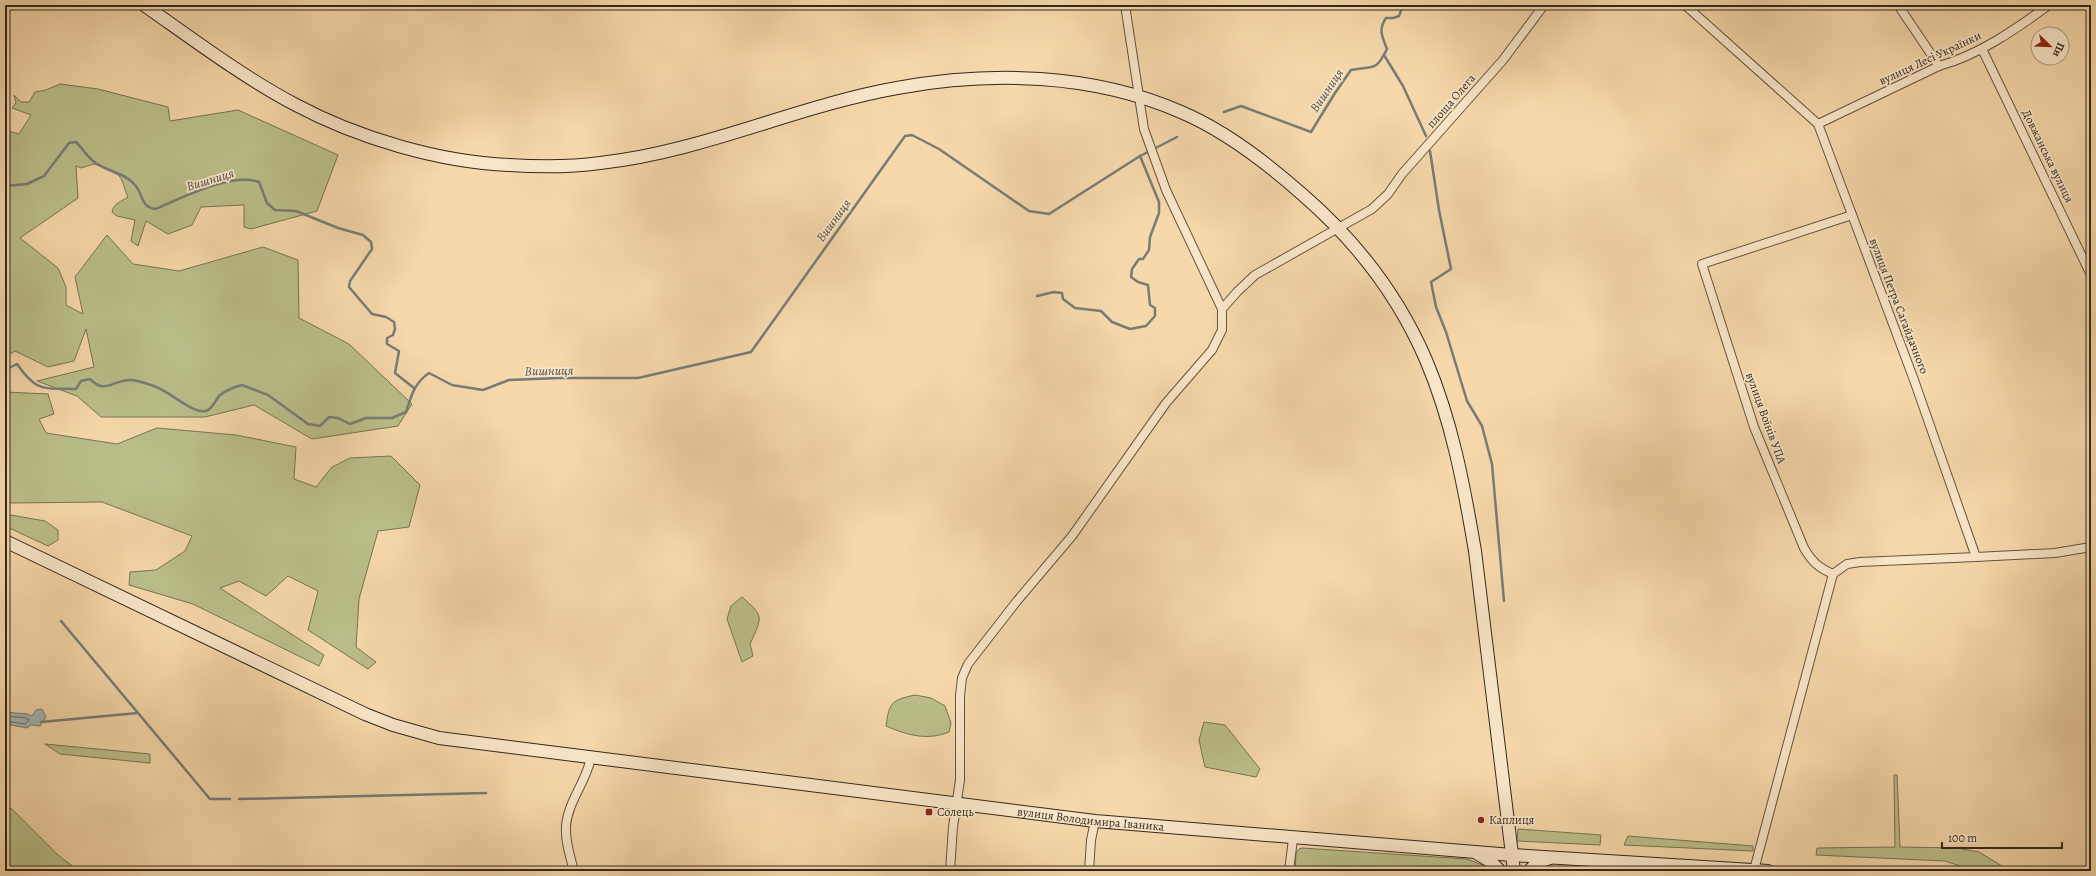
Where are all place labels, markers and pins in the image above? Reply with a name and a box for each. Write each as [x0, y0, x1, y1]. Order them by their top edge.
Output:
place label: Солець [937, 804, 974, 820]
marker: Солець [924, 807, 934, 817]
place label: Каплиця [1489, 812, 1535, 828]
marker: Каплиця [1476, 815, 1486, 825]

